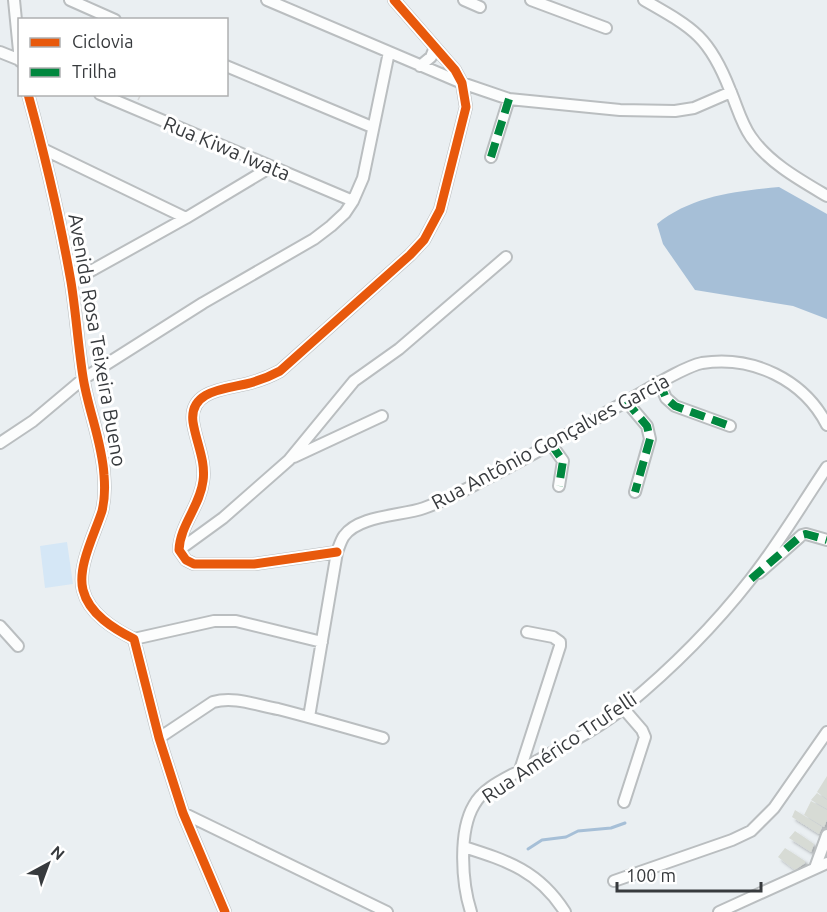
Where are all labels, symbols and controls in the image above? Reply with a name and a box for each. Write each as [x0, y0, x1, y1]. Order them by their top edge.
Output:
legend [18, 18, 228, 96]
text: Ciclovia [72, 31, 133, 51]
text: Trilha [72, 61, 117, 81]
street label: Rua Kiwa Iwata [160, 111, 294, 185]
street label: Avenida Rosa Teixeira Bueno [64, 212, 132, 468]
street label: Rua Antônio Gonçalves Garcia [427, 368, 673, 514]
street label: Rua Américo Trufelli [477, 687, 641, 807]
north arrow [18, 834, 78, 894]
text: N [47, 842, 68, 863]
scale bar [617, 855, 761, 893]
text: 100 m [626, 865, 676, 885]

